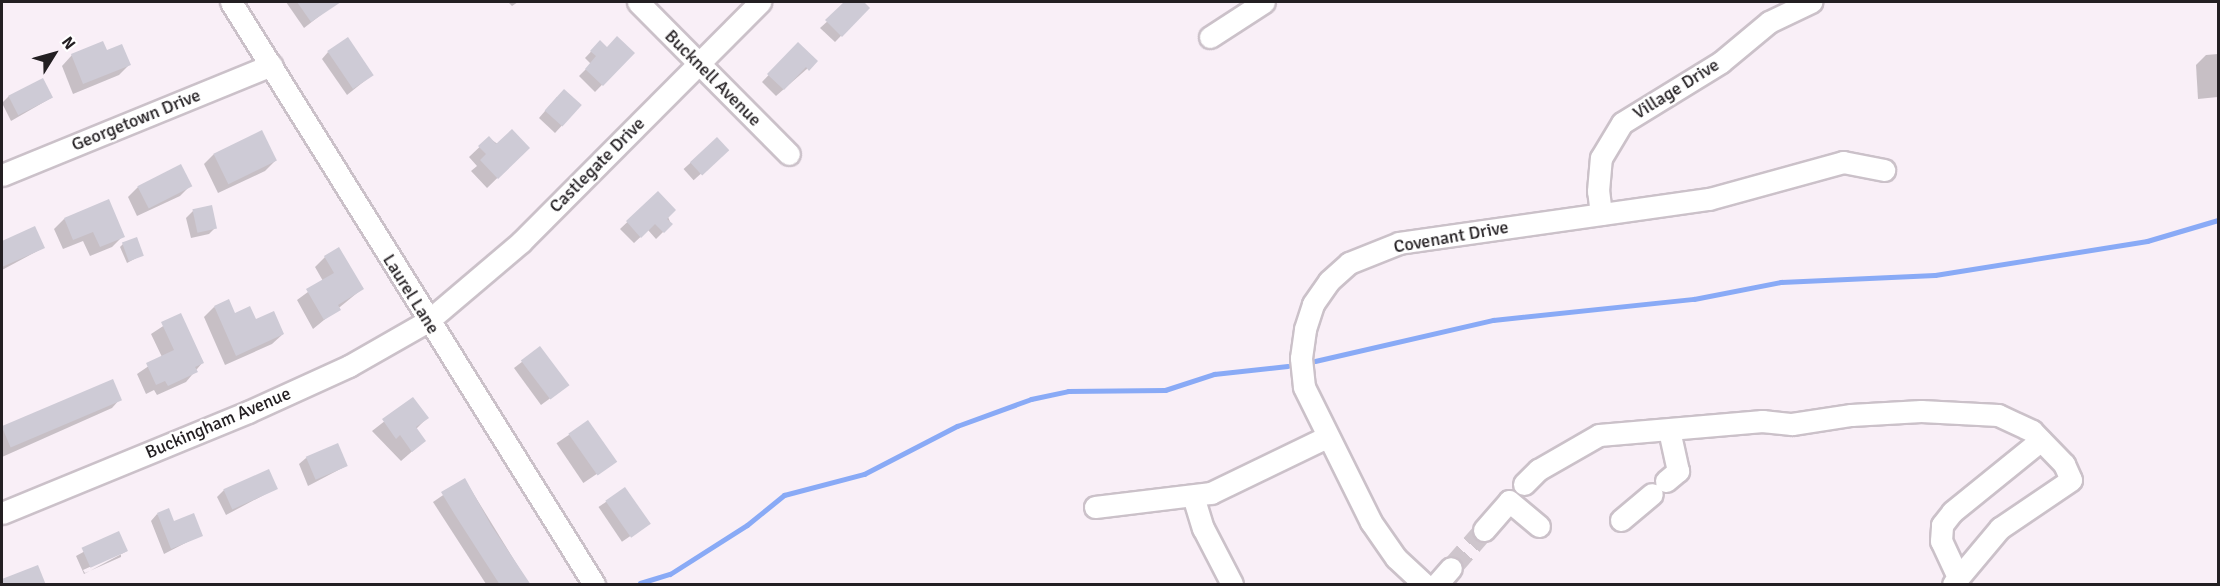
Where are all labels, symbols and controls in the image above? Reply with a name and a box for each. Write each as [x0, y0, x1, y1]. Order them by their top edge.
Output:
north arrow [24, 24, 84, 84]
street label: Bucknell Avenue [660, 25, 766, 131]
text: N [57, 33, 80, 54]
street label: Village Drive [1629, 54, 1723, 124]
street label: Georgetown Drive [68, 84, 204, 156]
street label: Castlegate Drive [545, 113, 649, 217]
street label: Covenant Drive [1392, 216, 1510, 258]
street label: Laurel Lane [378, 250, 444, 338]
street label: Buckingham Avenue [142, 383, 294, 463]

